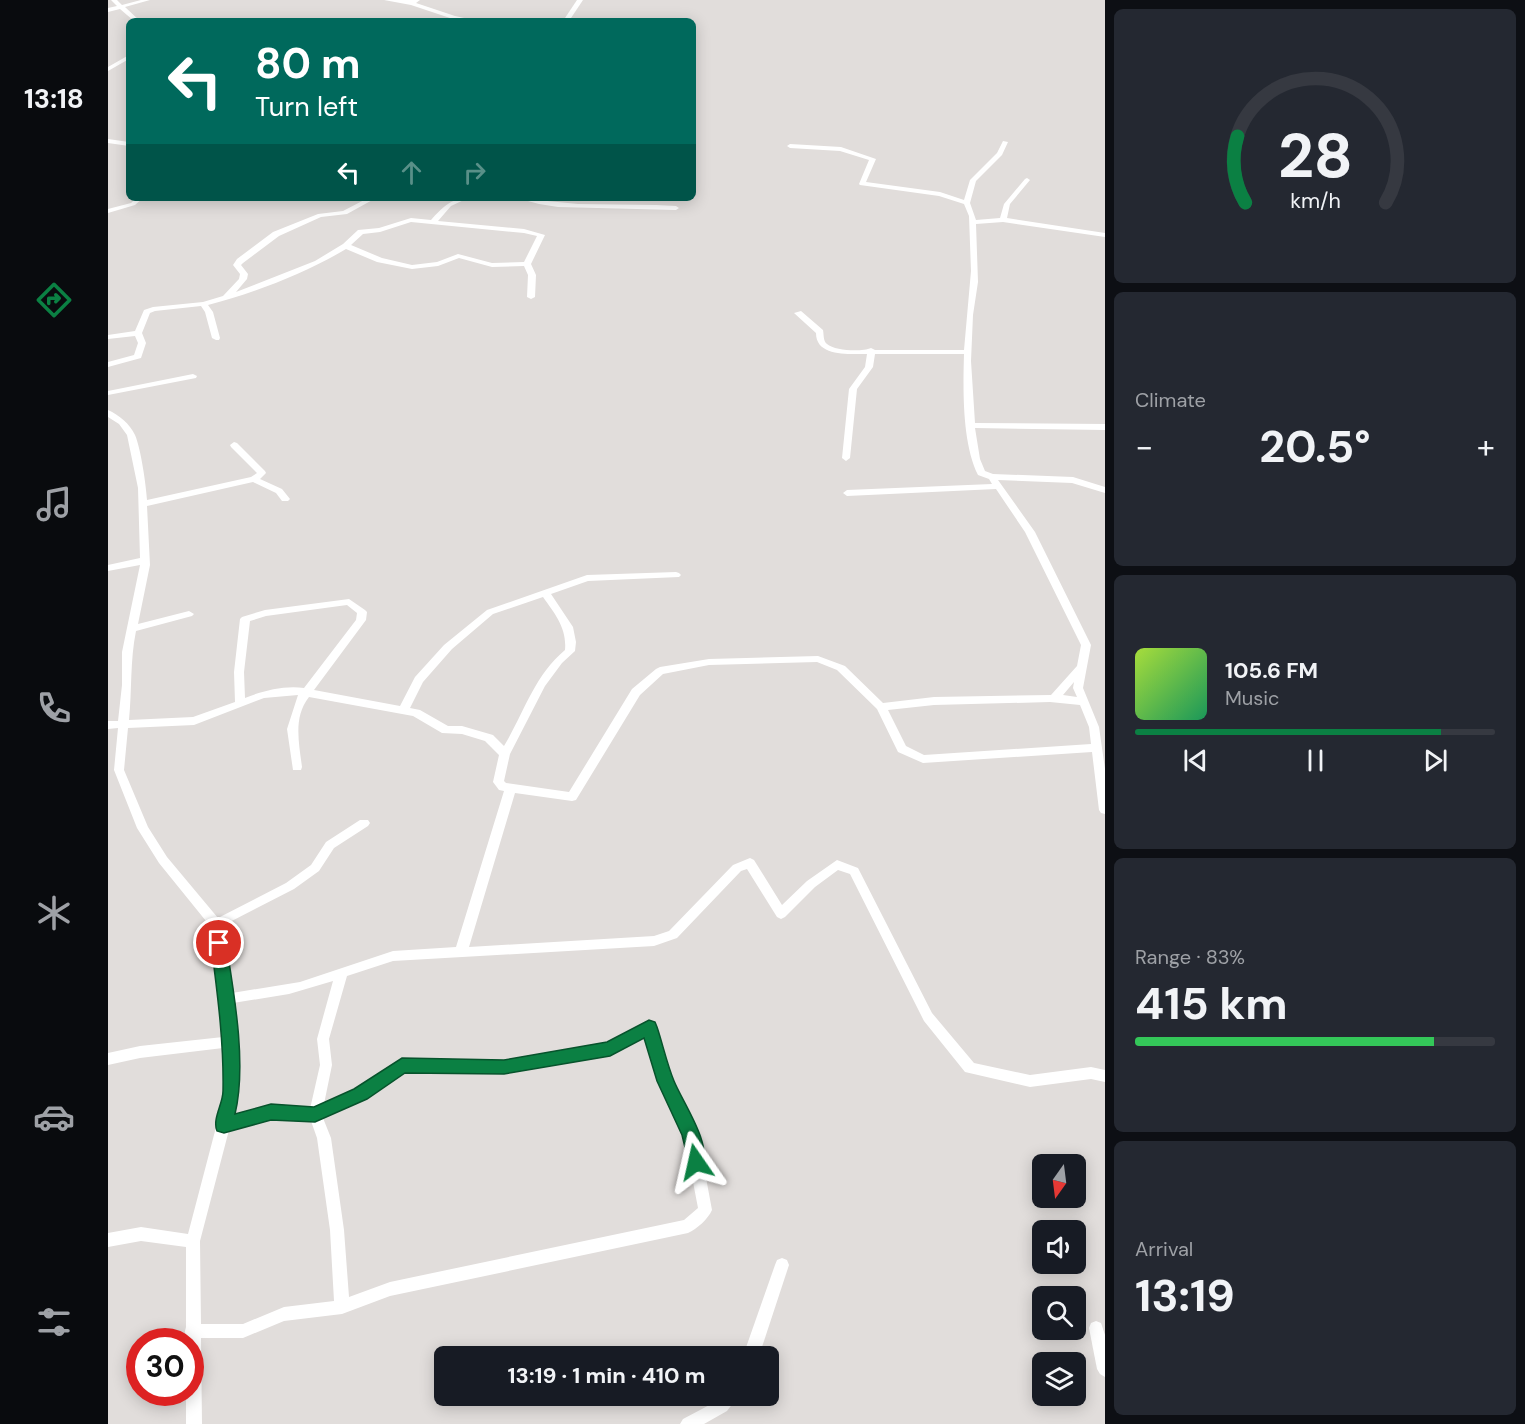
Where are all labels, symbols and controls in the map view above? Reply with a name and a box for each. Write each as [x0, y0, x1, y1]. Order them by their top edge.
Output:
text: 80 m [255, 36, 361, 91]
icon: left [156, 42, 234, 120]
text: 13:18 [24, 81, 84, 116]
text: Turn left [255, 89, 358, 124]
text: 28 [1277, 115, 1353, 196]
icon: left [332, 156, 365, 189]
icon: ahead [395, 156, 428, 189]
icon: right [458, 156, 491, 189]
text: km/h [1290, 187, 1340, 215]
icon: directions [33, 279, 75, 321]
text: Climate [1135, 387, 1206, 413]
text: 20.5° [1259, 417, 1371, 476]
text: − [1135, 425, 1153, 468]
text: + [1477, 425, 1495, 468]
icon: music [33, 483, 75, 525]
text: 105.6 FM [1225, 656, 1318, 685]
text: Music [1225, 685, 1280, 711]
icon: phone [33, 687, 75, 729]
icon: previous [1179, 744, 1212, 777]
icon: pause [1299, 744, 1332, 777]
icon: next [1419, 744, 1452, 777]
icon: climate [33, 892, 75, 934]
pin [193, 917, 244, 968]
icon: arrive [202, 926, 235, 959]
text: Range · 83% [1135, 944, 1245, 970]
text: 415 km [1135, 974, 1288, 1033]
icon: car [33, 1096, 75, 1138]
position arrow [664, 1130, 728, 1194]
north arrow [1032, 1154, 1086, 1208]
map controls [1032, 1154, 1086, 1406]
button: sound [1032, 1220, 1086, 1274]
text: Arrival [1135, 1236, 1193, 1262]
text: 13:19 [1135, 1266, 1235, 1325]
button: search [1032, 1286, 1086, 1340]
icon: filters [33, 1301, 75, 1343]
speed limit sign: 30 [126, 1328, 204, 1406]
button: layers [1032, 1352, 1086, 1406]
text: 13:19 · 1 min · 410 m [508, 1361, 705, 1390]

